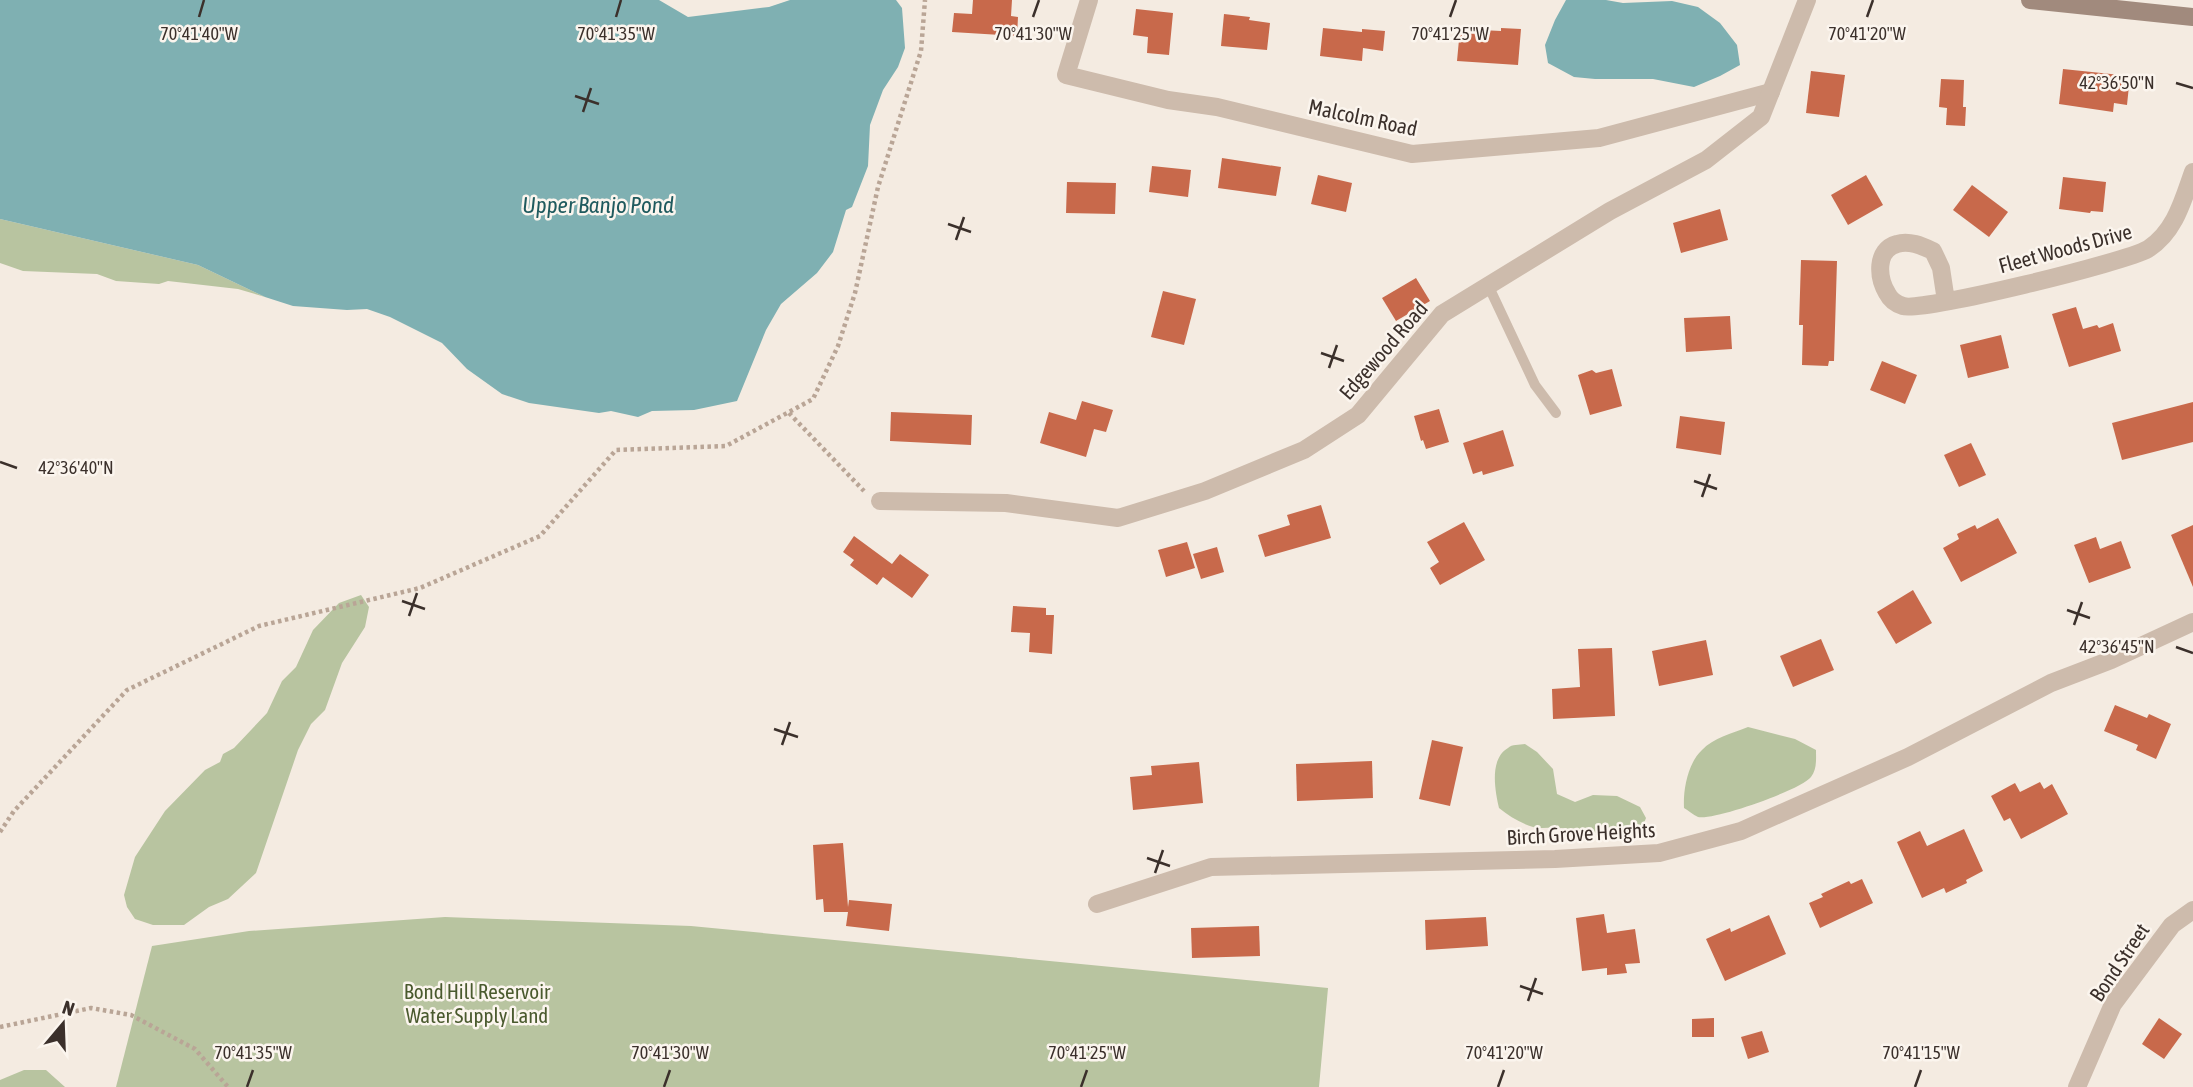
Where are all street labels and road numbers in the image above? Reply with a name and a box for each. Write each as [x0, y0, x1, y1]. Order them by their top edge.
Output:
street label: Malcolm Road [1306, 94, 1420, 140]
street label: Fleet Woods Drive [1996, 219, 2134, 277]
street label: Edgewood Road [1334, 296, 1432, 404]
street label: Birch Grove Heights [1506, 817, 1656, 849]
street label: Bond Street [2084, 918, 2154, 1006]

